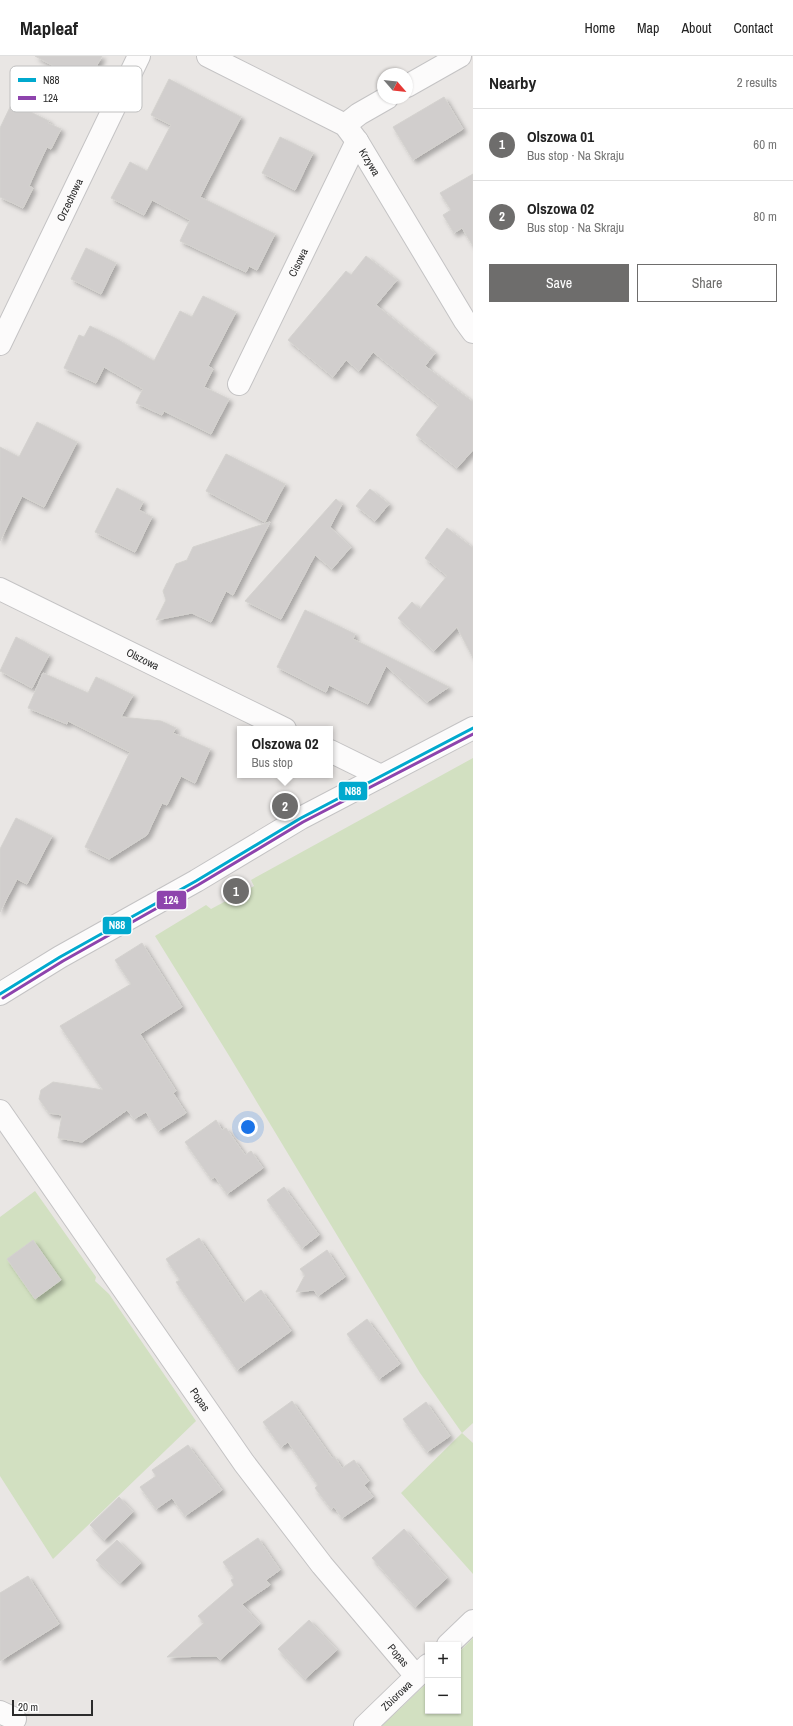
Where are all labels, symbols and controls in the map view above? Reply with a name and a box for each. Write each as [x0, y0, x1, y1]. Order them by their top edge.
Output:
text: Mapleaf [20, 15, 78, 41]
text: Home [584, 19, 615, 37]
text: Map [637, 19, 659, 37]
text: About [681, 19, 711, 37]
text: Contact [733, 19, 773, 37]
legend [10, 66, 142, 112]
north arrow [377, 68, 413, 104]
text: Nearby [489, 71, 536, 94]
text: N88 [43, 73, 60, 87]
text: 2 results [737, 74, 777, 91]
text: 124 [43, 91, 58, 105]
text: Olszowa 01 [527, 126, 594, 147]
text: 1 [499, 136, 505, 153]
text: 60 m [753, 136, 777, 153]
street label: Krzywa [356, 146, 383, 178]
text: Bus stop · Na Skraju [527, 147, 624, 164]
street label: Orzechowa [53, 176, 86, 224]
text: Olszowa 02 [527, 198, 594, 219]
text: 2 [499, 208, 505, 225]
text: 80 m [753, 208, 777, 225]
text: Bus stop · Na Skraju [527, 219, 624, 236]
street label: Cisowa [285, 246, 311, 279]
button: Save [489, 264, 629, 302]
button: Share [637, 264, 777, 302]
street label: Olszowa [124, 645, 161, 673]
popup [237, 726, 333, 778]
text: Olszowa 02 [251, 733, 319, 754]
text: Bus stop [251, 754, 293, 771]
line badge: N88 [338, 781, 368, 801]
text: N88 [345, 784, 361, 798]
pin: 2 [272, 791, 298, 821]
pin: 1 [223, 876, 249, 906]
line badge: 124 [156, 890, 187, 910]
text: 124 [163, 893, 179, 907]
line badge: N88 [102, 916, 132, 935]
text: N88 [109, 918, 125, 932]
your location [238, 1117, 258, 1137]
street label: Popas [187, 1385, 213, 1414]
street label: Popas [385, 1641, 412, 1670]
map controls [425, 1642, 461, 1714]
button: + [425, 1642, 461, 1678]
street label: Zbiorowa [378, 1677, 415, 1714]
button: − [425, 1678, 461, 1714]
scale bar [12, 1698, 93, 1717]
text: 20 m [18, 1700, 38, 1714]

